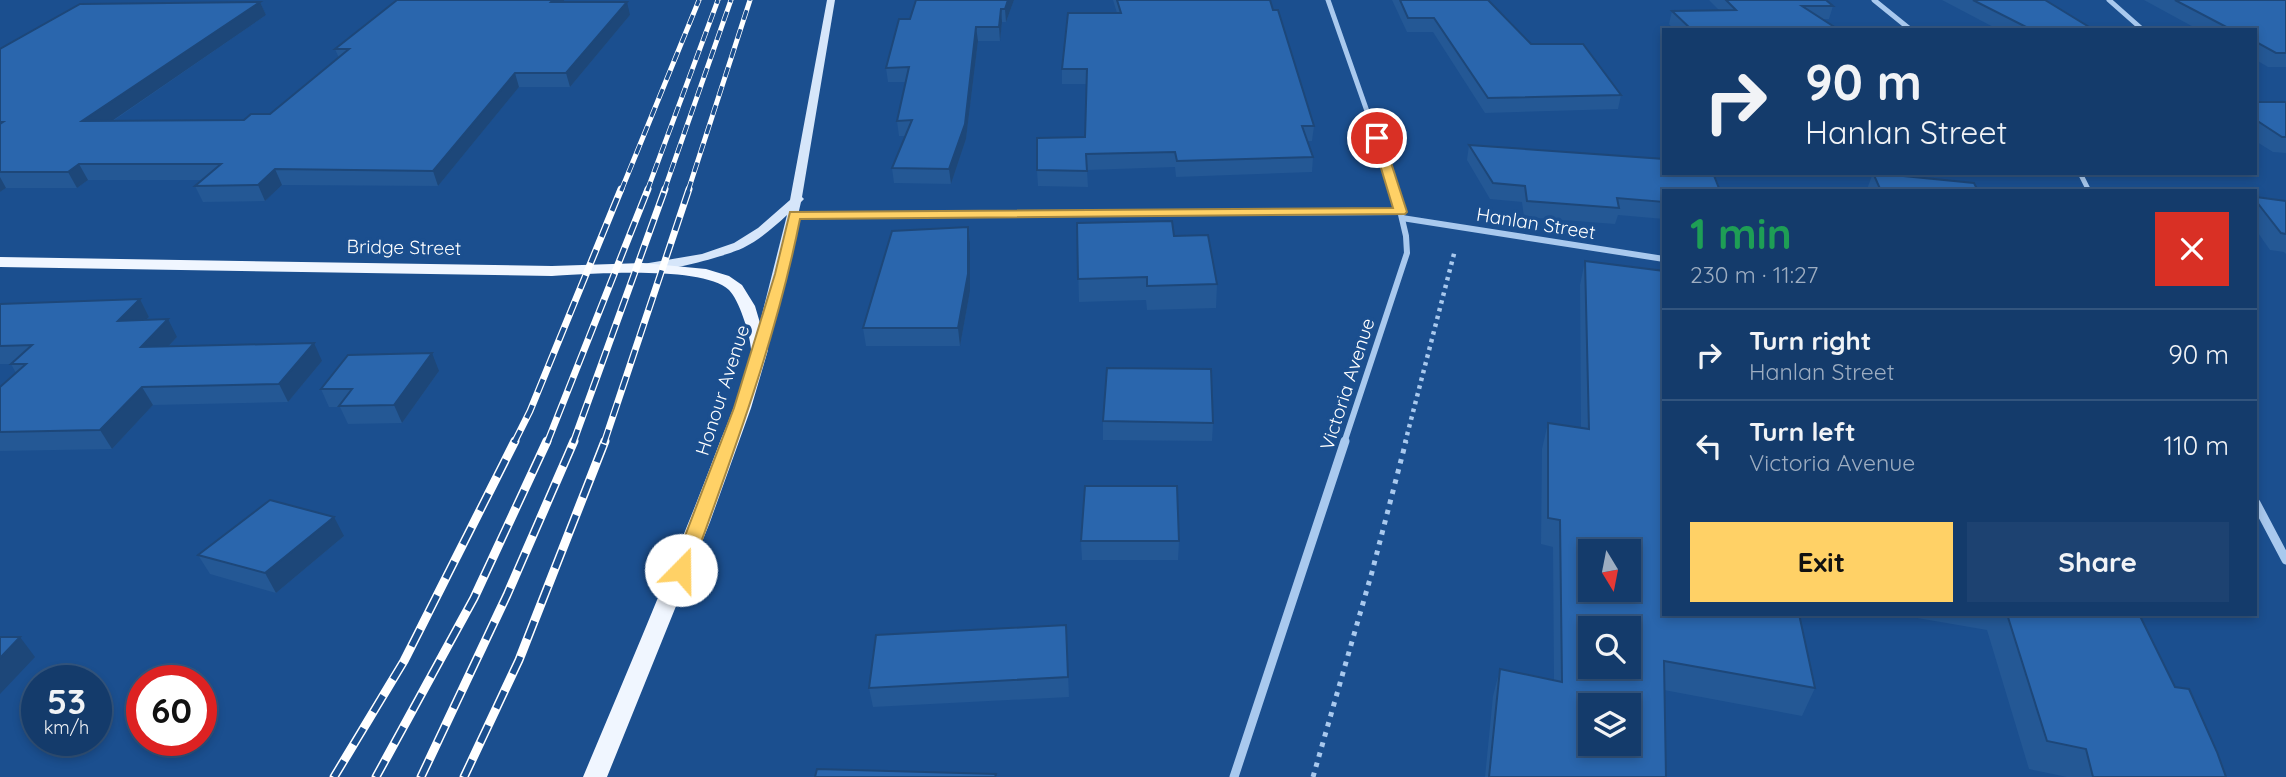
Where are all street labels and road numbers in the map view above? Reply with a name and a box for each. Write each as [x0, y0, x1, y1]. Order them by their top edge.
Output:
street label: Hanlan Street [1475, 202, 1597, 244]
street label: Bridge Street [347, 234, 461, 260]
street label: Victoria Avenue [1314, 315, 1380, 453]
street label: Honour Avenue [690, 322, 754, 458]

